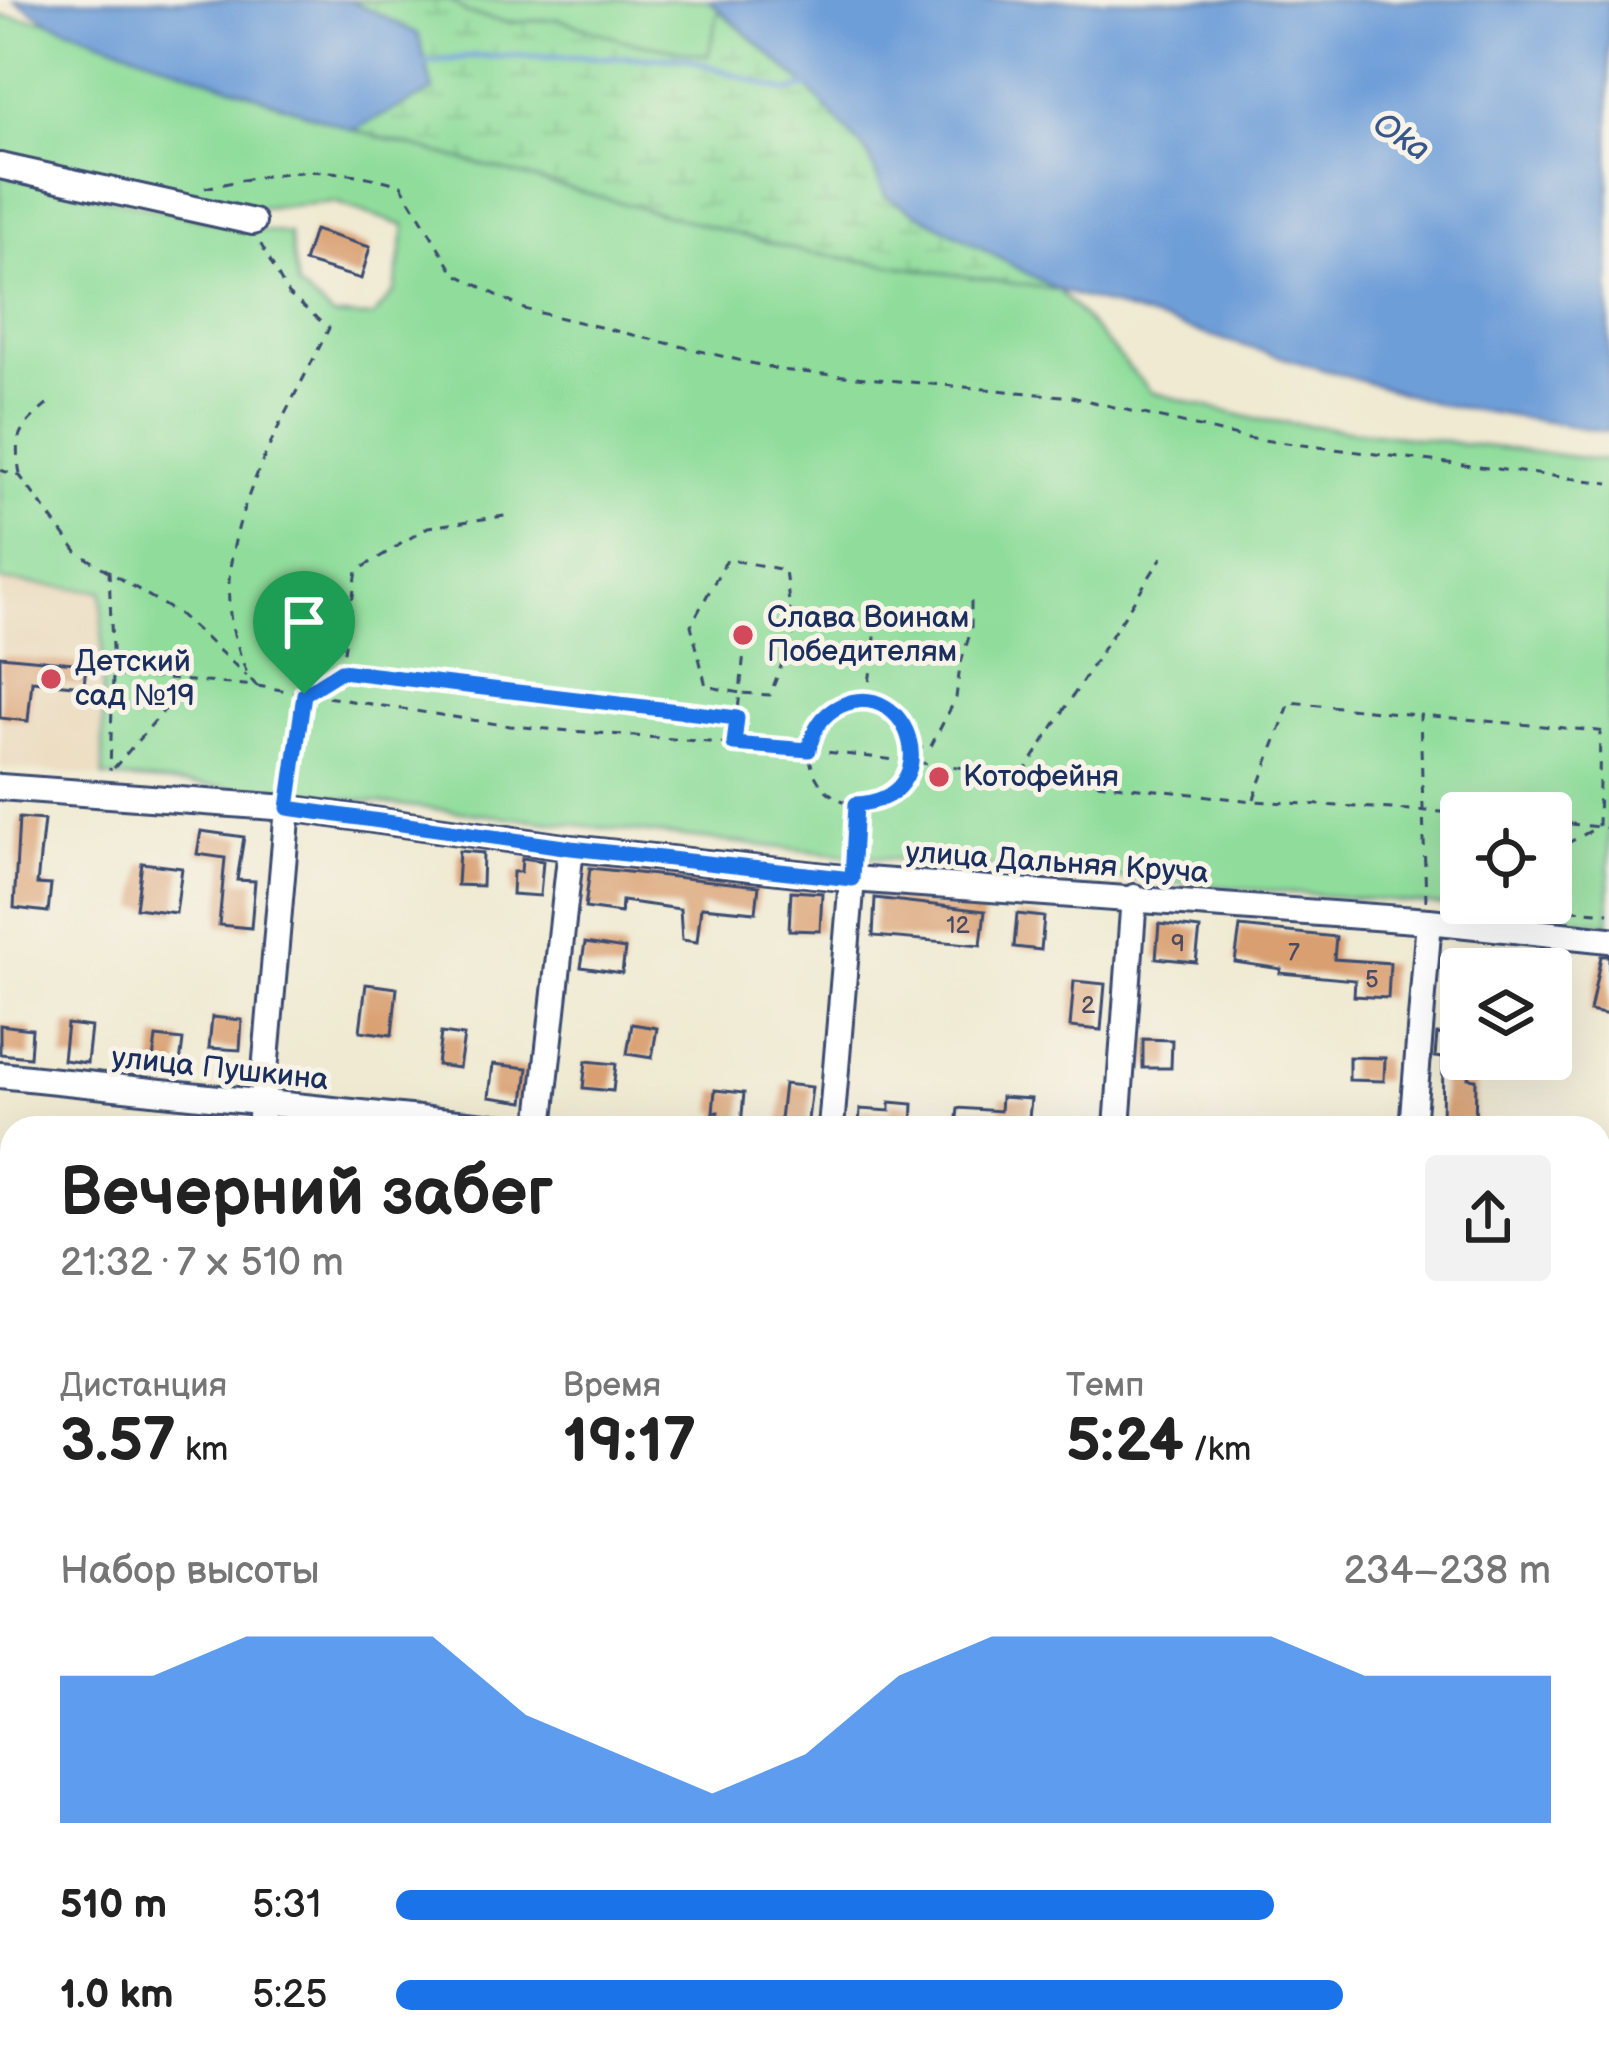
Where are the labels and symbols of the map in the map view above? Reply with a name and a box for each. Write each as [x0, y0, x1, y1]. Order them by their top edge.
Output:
water label: Oka [1365, 104, 1437, 170]
pin [253, 571, 355, 694]
place label: Слава Воинам Победителям [767, 600, 970, 670]
marker: Слава Воинам Победителям [730, 622, 756, 648]
place label: Детский сад №19 [75, 644, 195, 714]
marker: Детский сад №19 [38, 666, 64, 692]
place label: Котофейня [963, 759, 1119, 795]
marker: Котофейня [926, 764, 952, 790]
street label: улица Дальняя Круча [904, 834, 1210, 892]
house number: 12 [946, 911, 970, 940]
house number: 9 [1171, 929, 1185, 958]
house number: 7 [1288, 938, 1300, 967]
house number: 5 [1365, 965, 1379, 994]
house number: 2 [1081, 991, 1095, 1020]
street label: улица Пушкина [110, 1040, 331, 1098]

